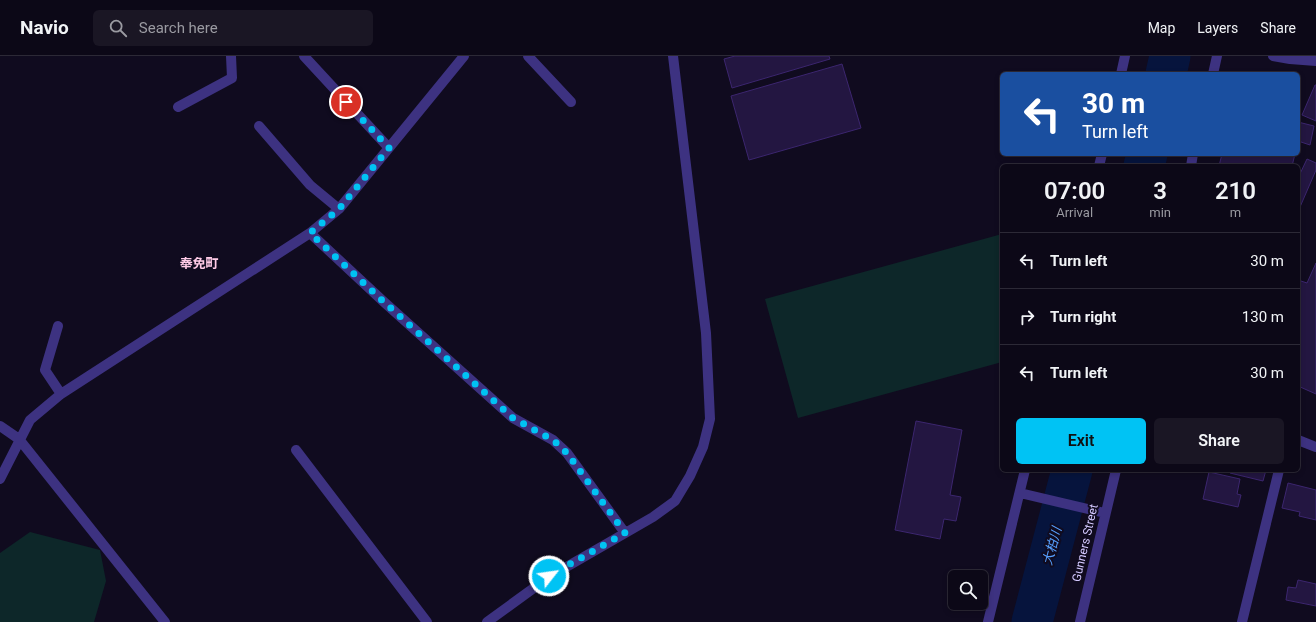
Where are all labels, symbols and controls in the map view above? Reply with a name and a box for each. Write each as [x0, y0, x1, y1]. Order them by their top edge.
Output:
search box [93, 10, 373, 46]
text: Navio [20, 16, 69, 39]
icon: search [107, 17, 129, 39]
text: Search here [139, 19, 218, 37]
text: Map [1148, 20, 1175, 36]
text: Layers [1197, 20, 1238, 36]
text: Share [1260, 20, 1296, 36]
pin [329, 85, 363, 119]
text: 30 m [1082, 87, 1145, 120]
icon: left [1016, 88, 1068, 140]
icon: arrive [335, 91, 357, 113]
text: Turn left [1082, 121, 1148, 142]
text: 07:00 [1044, 177, 1105, 205]
text: 3 [1153, 177, 1167, 205]
text: 210 [1215, 177, 1256, 205]
text: Arrival [1056, 205, 1093, 220]
text: min [1149, 205, 1171, 220]
text: m [1230, 205, 1241, 220]
icon: left [1016, 250, 1038, 272]
text: Turn left [1050, 252, 1107, 270]
text: 30 m [1250, 252, 1284, 270]
district label: 奉免町 [179, 256, 219, 271]
icon: right [1016, 306, 1038, 328]
text: Turn right [1050, 308, 1116, 326]
text: 130 m [1242, 308, 1284, 326]
icon: left [1016, 362, 1038, 384]
text: Turn left [1050, 364, 1107, 382]
text: 30 m [1250, 364, 1284, 382]
button: Exit [1016, 418, 1146, 464]
button: Share [1154, 418, 1284, 464]
street label: Gunners Street [1069, 503, 1101, 583]
water label: 大柏川 [1040, 523, 1065, 567]
position arrow [528, 555, 570, 597]
map controls [948, 570, 988, 610]
button: search [948, 570, 988, 610]

